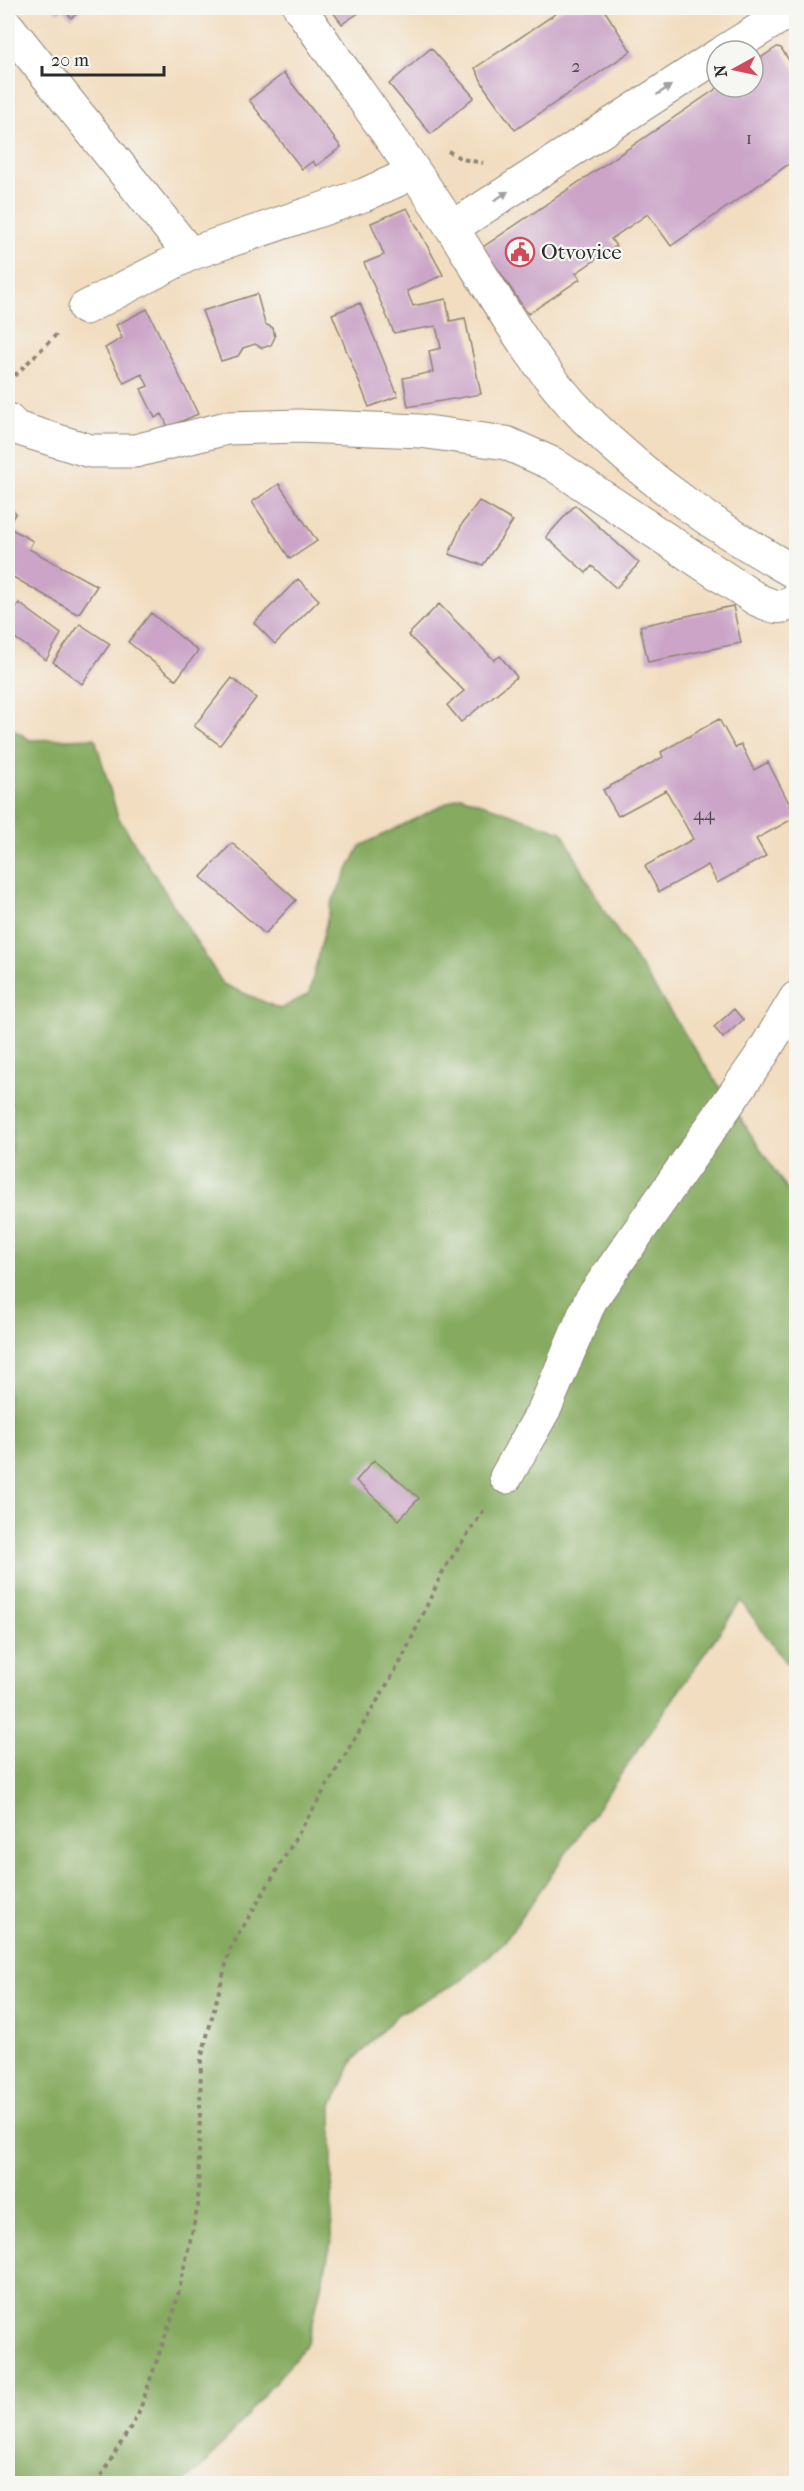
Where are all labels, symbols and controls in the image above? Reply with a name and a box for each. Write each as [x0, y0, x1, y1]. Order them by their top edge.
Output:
scale bar [42, 39, 164, 77]
north arrow [705, 39, 765, 99]
text: 20 m [51, 50, 89, 71]
house number: 2 [571, 56, 581, 77]
text: N [710, 63, 731, 78]
one-way arrow [656, 84, 672, 96]
house number: 1 [746, 128, 752, 149]
one-way arrow [493, 191, 509, 202]
public building icon: Otvovice [504, 236, 536, 268]
place label: Otvovice [541, 240, 622, 264]
house number: 44 [693, 804, 715, 825]

